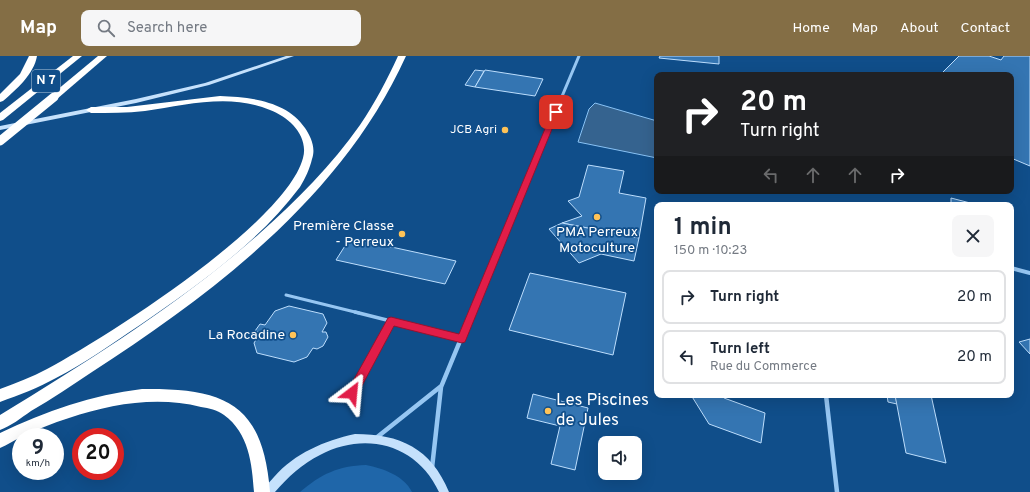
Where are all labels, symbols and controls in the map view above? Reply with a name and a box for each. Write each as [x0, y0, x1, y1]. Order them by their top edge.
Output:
search box [81, 10, 361, 46]
text: Map [20, 16, 57, 40]
icon: search [95, 17, 117, 39]
text: Search here [127, 19, 207, 38]
text: Home [793, 20, 830, 37]
text: Map [852, 20, 878, 37]
text: About [900, 20, 939, 37]
text: Contact [961, 20, 1010, 37]
road number: N 7 [32, 70, 60, 92]
text: 20 m [740, 85, 807, 121]
icon: right [674, 88, 726, 140]
pin [539, 95, 573, 129]
icon: arrive [545, 101, 567, 123]
text: Turn right [740, 120, 820, 143]
place label: JCB Agri [450, 122, 497, 138]
marker: JCB Agri [500, 125, 510, 135]
icon: left [760, 164, 782, 186]
icon: ahead [802, 164, 824, 186]
icon: ahead [844, 164, 866, 186]
icon: right [886, 164, 908, 186]
marker: PMA Perreux Motoculture [592, 212, 602, 222]
text: 1 min [674, 213, 732, 243]
button: close [952, 215, 994, 257]
place label: Première Classe - Perreux [293, 218, 394, 251]
place label: PMA Perreux Motoculture [556, 224, 638, 257]
marker: Première Classe - Perreux [397, 229, 407, 239]
text: 150 m · 10:23 [674, 243, 747, 259]
icon: right [676, 286, 698, 308]
text: Turn right [710, 288, 779, 307]
text: 20 m [957, 288, 992, 307]
place label: La Rocadine [208, 327, 285, 344]
marker: La Rocadine [288, 330, 298, 340]
text: Turn left [710, 340, 770, 359]
icon: left [676, 346, 698, 368]
text: 20 m [957, 348, 992, 367]
text: Rue du Commerce [710, 359, 817, 375]
position arrow [331, 372, 373, 414]
place label: Les Piscines de Jules [556, 390, 649, 432]
marker: Les Piscines de Jules [543, 406, 553, 416]
speed limit sign: 20 [72, 428, 124, 480]
text: 9 [32, 436, 44, 462]
map controls [598, 436, 642, 480]
button: sound [598, 436, 642, 480]
text: km/h [26, 457, 50, 470]

